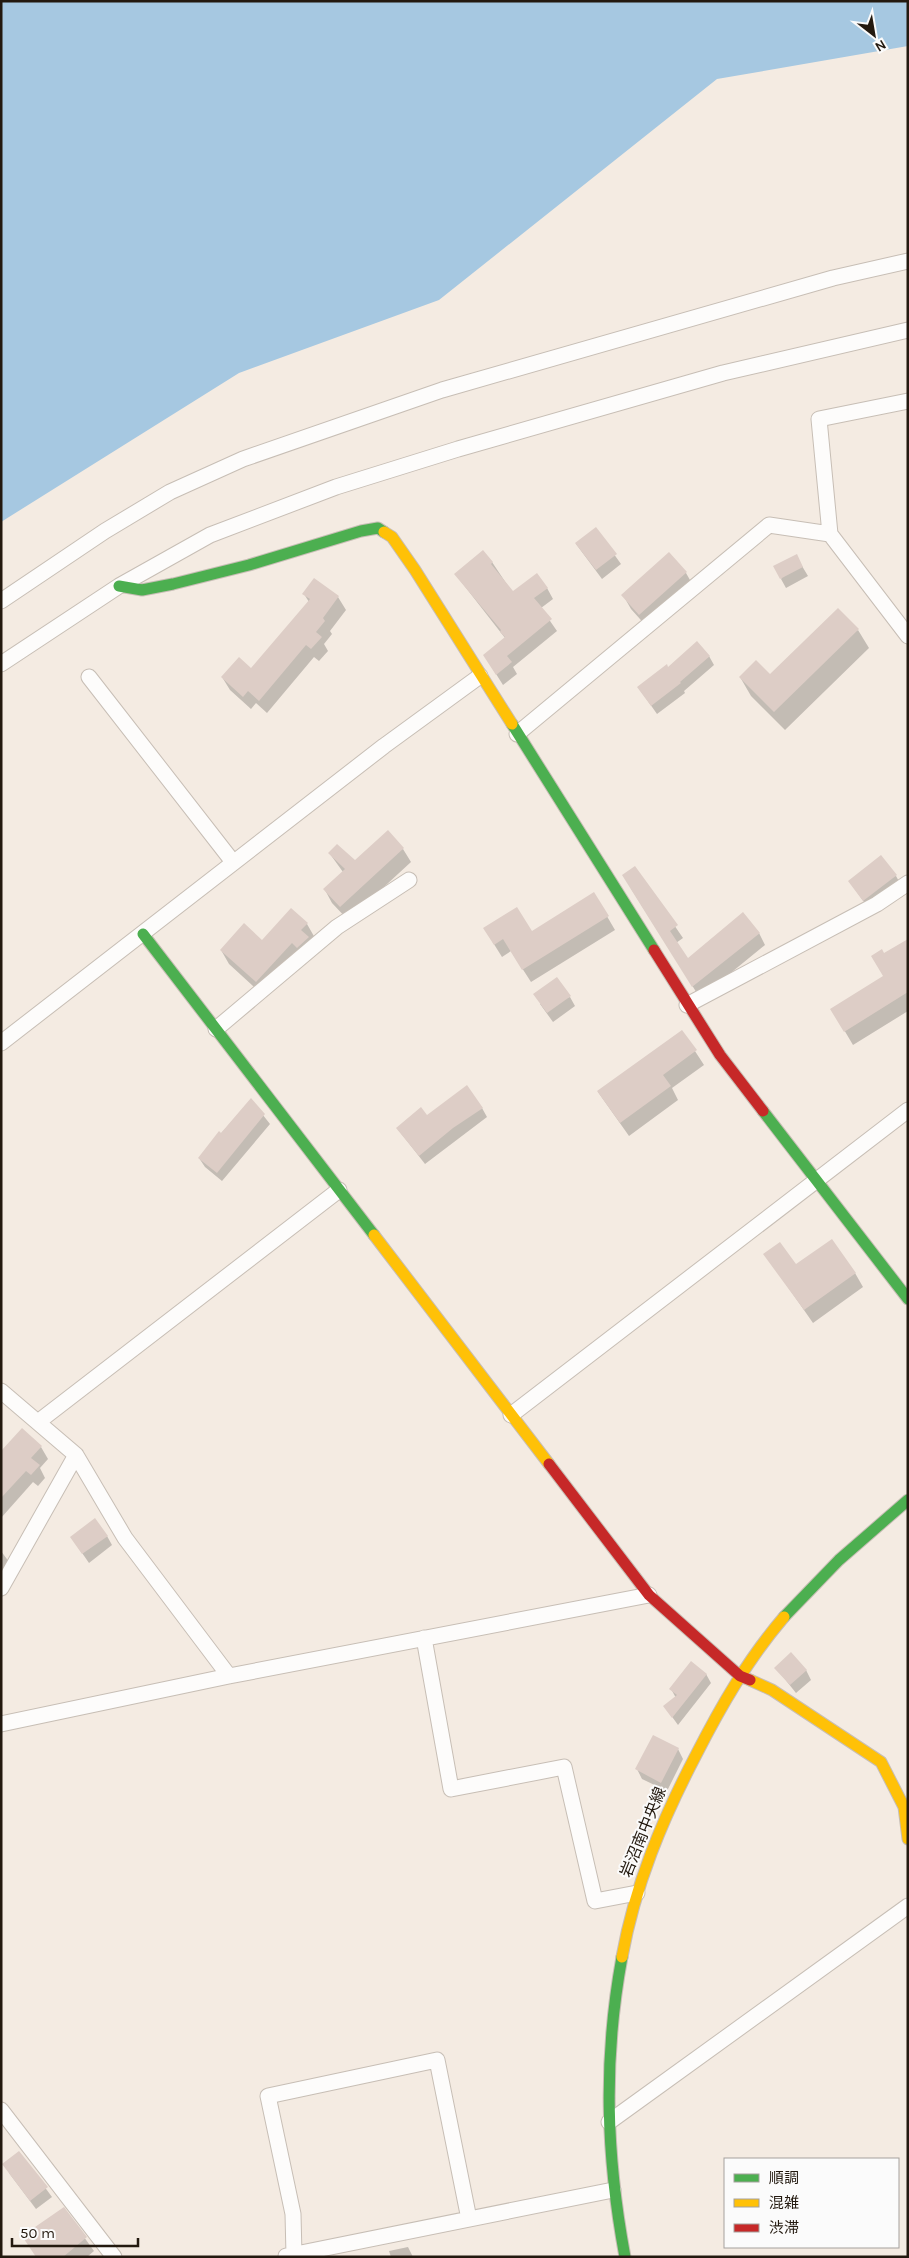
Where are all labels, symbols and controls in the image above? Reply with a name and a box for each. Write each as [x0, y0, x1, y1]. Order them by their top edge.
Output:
north arrow [849, 10, 899, 60]
text: N [872, 36, 889, 56]
street label: 岩沼南中央線 [616, 1784, 670, 1880]
legend [724, 2158, 899, 2248]
text: 順調 [769, 2169, 799, 2187]
text: 混雑 [769, 2194, 799, 2212]
scale bar [12, 2216, 139, 2248]
text: 渋滞 [769, 2219, 799, 2237]
text: 50 m [20, 2224, 55, 2242]

